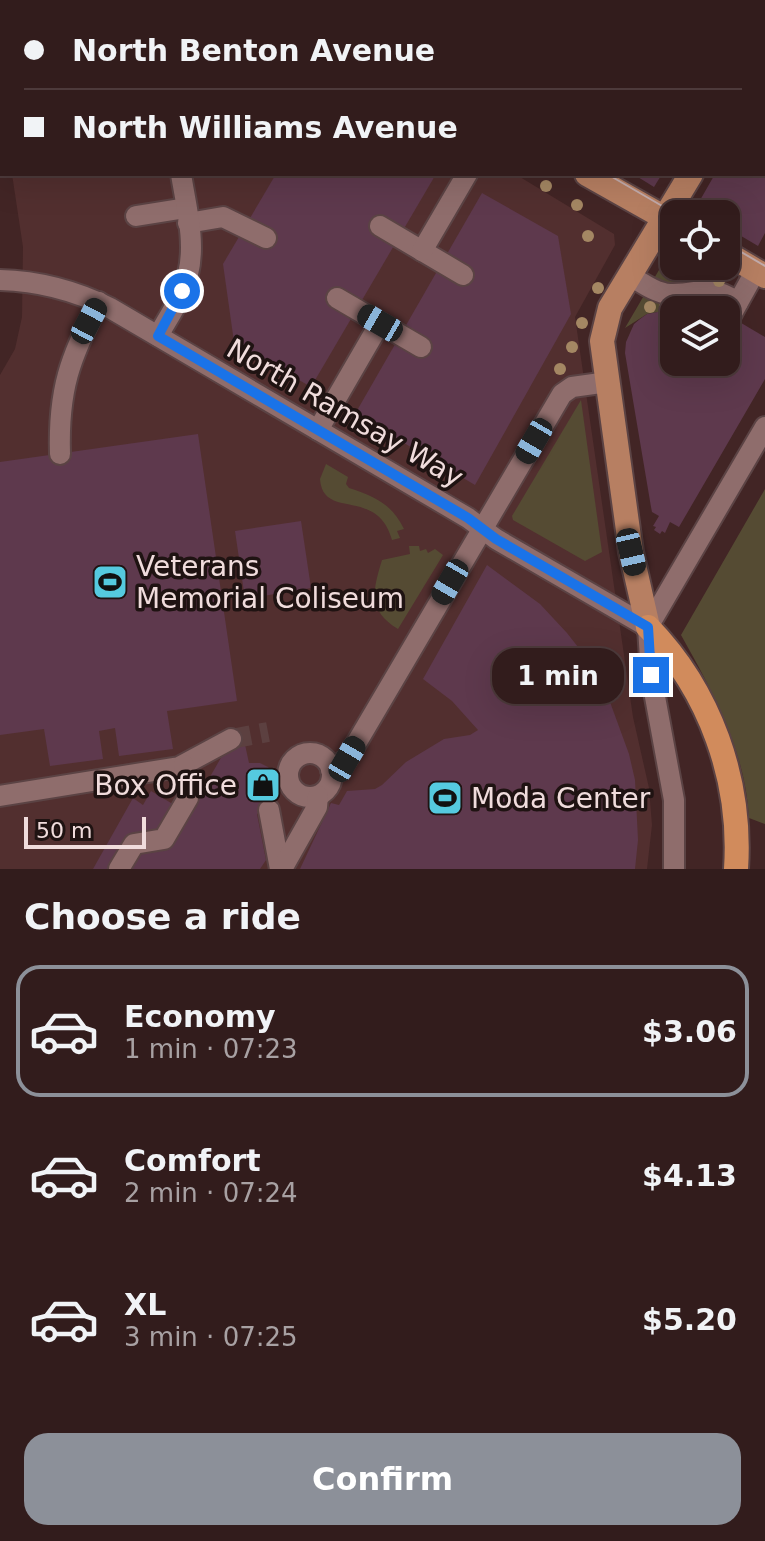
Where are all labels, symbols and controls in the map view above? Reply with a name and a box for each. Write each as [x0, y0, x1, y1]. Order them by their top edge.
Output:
text: North Benton Avenue [72, 33, 435, 68]
text: North Williams Avenue [72, 110, 458, 145]
map controls [660, 200, 740, 376]
button: locate [660, 200, 740, 280]
route start [164, 273, 200, 309]
car [67, 294, 111, 348]
button: layers [660, 296, 740, 376]
car [353, 301, 407, 345]
street label: North Ramsay Way [221, 332, 469, 494]
car [512, 414, 556, 468]
car [614, 526, 648, 578]
place label: Veterans Memorial Coliseum [136, 550, 404, 615]
car [428, 555, 472, 609]
sports icon: Veterans Memorial Coliseum [91, 563, 129, 601]
callout: 1 min [491, 647, 623, 703]
route end [633, 657, 669, 693]
text: 1 min [517, 661, 599, 691]
car [325, 732, 369, 786]
shop icon: Box Office [244, 766, 282, 804]
place label: Box Office [94, 769, 237, 802]
sports icon: Moda Center [426, 779, 464, 817]
place label: Moda Center [471, 782, 651, 815]
scale bar [24, 813, 146, 849]
text: 50 m [36, 818, 92, 843]
text: Choose a ride [24, 896, 301, 937]
icon: car [28, 995, 100, 1067]
text: Economy [124, 999, 276, 1034]
text: $3.06 [642, 1014, 737, 1049]
text: 1 min · 07:23 [124, 1034, 298, 1064]
icon: car [28, 1139, 100, 1211]
text: Comfort [124, 1143, 261, 1178]
text: $4.13 [642, 1158, 737, 1193]
text: 2 min · 07:24 [124, 1178, 298, 1208]
icon: car [28, 1283, 100, 1355]
text: XL [124, 1287, 166, 1322]
text: $5.20 [642, 1302, 737, 1337]
text: 3 min · 07:25 [124, 1322, 298, 1352]
button: Confirm [24, 1433, 741, 1525]

